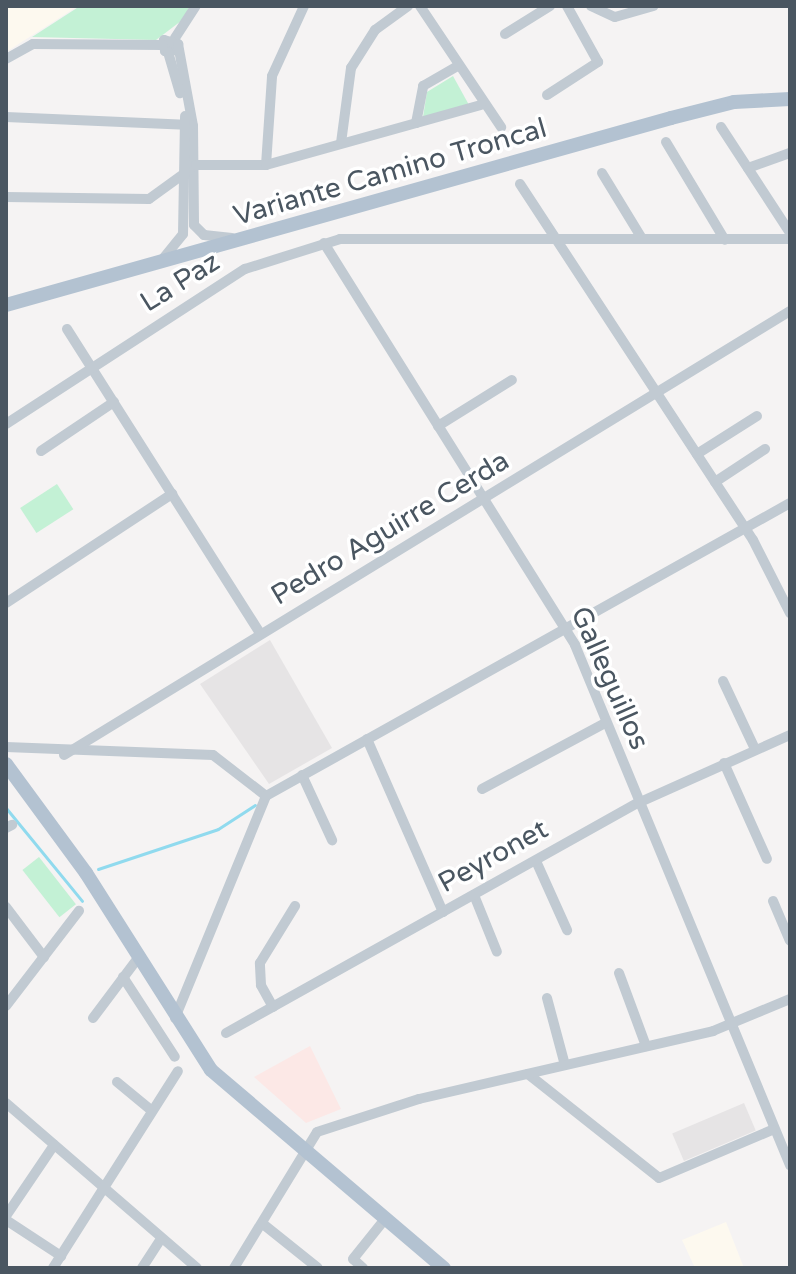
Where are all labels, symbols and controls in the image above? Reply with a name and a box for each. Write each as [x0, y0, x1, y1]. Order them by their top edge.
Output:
street label: Variante Camino Troncal [230, 111, 550, 233]
street label: La Paz [134, 245, 226, 319]
street label: Pedro Aguirre Cerda [265, 444, 515, 612]
street label: Galleguillos [564, 601, 656, 755]
street label: Peyronet [432, 812, 554, 900]

